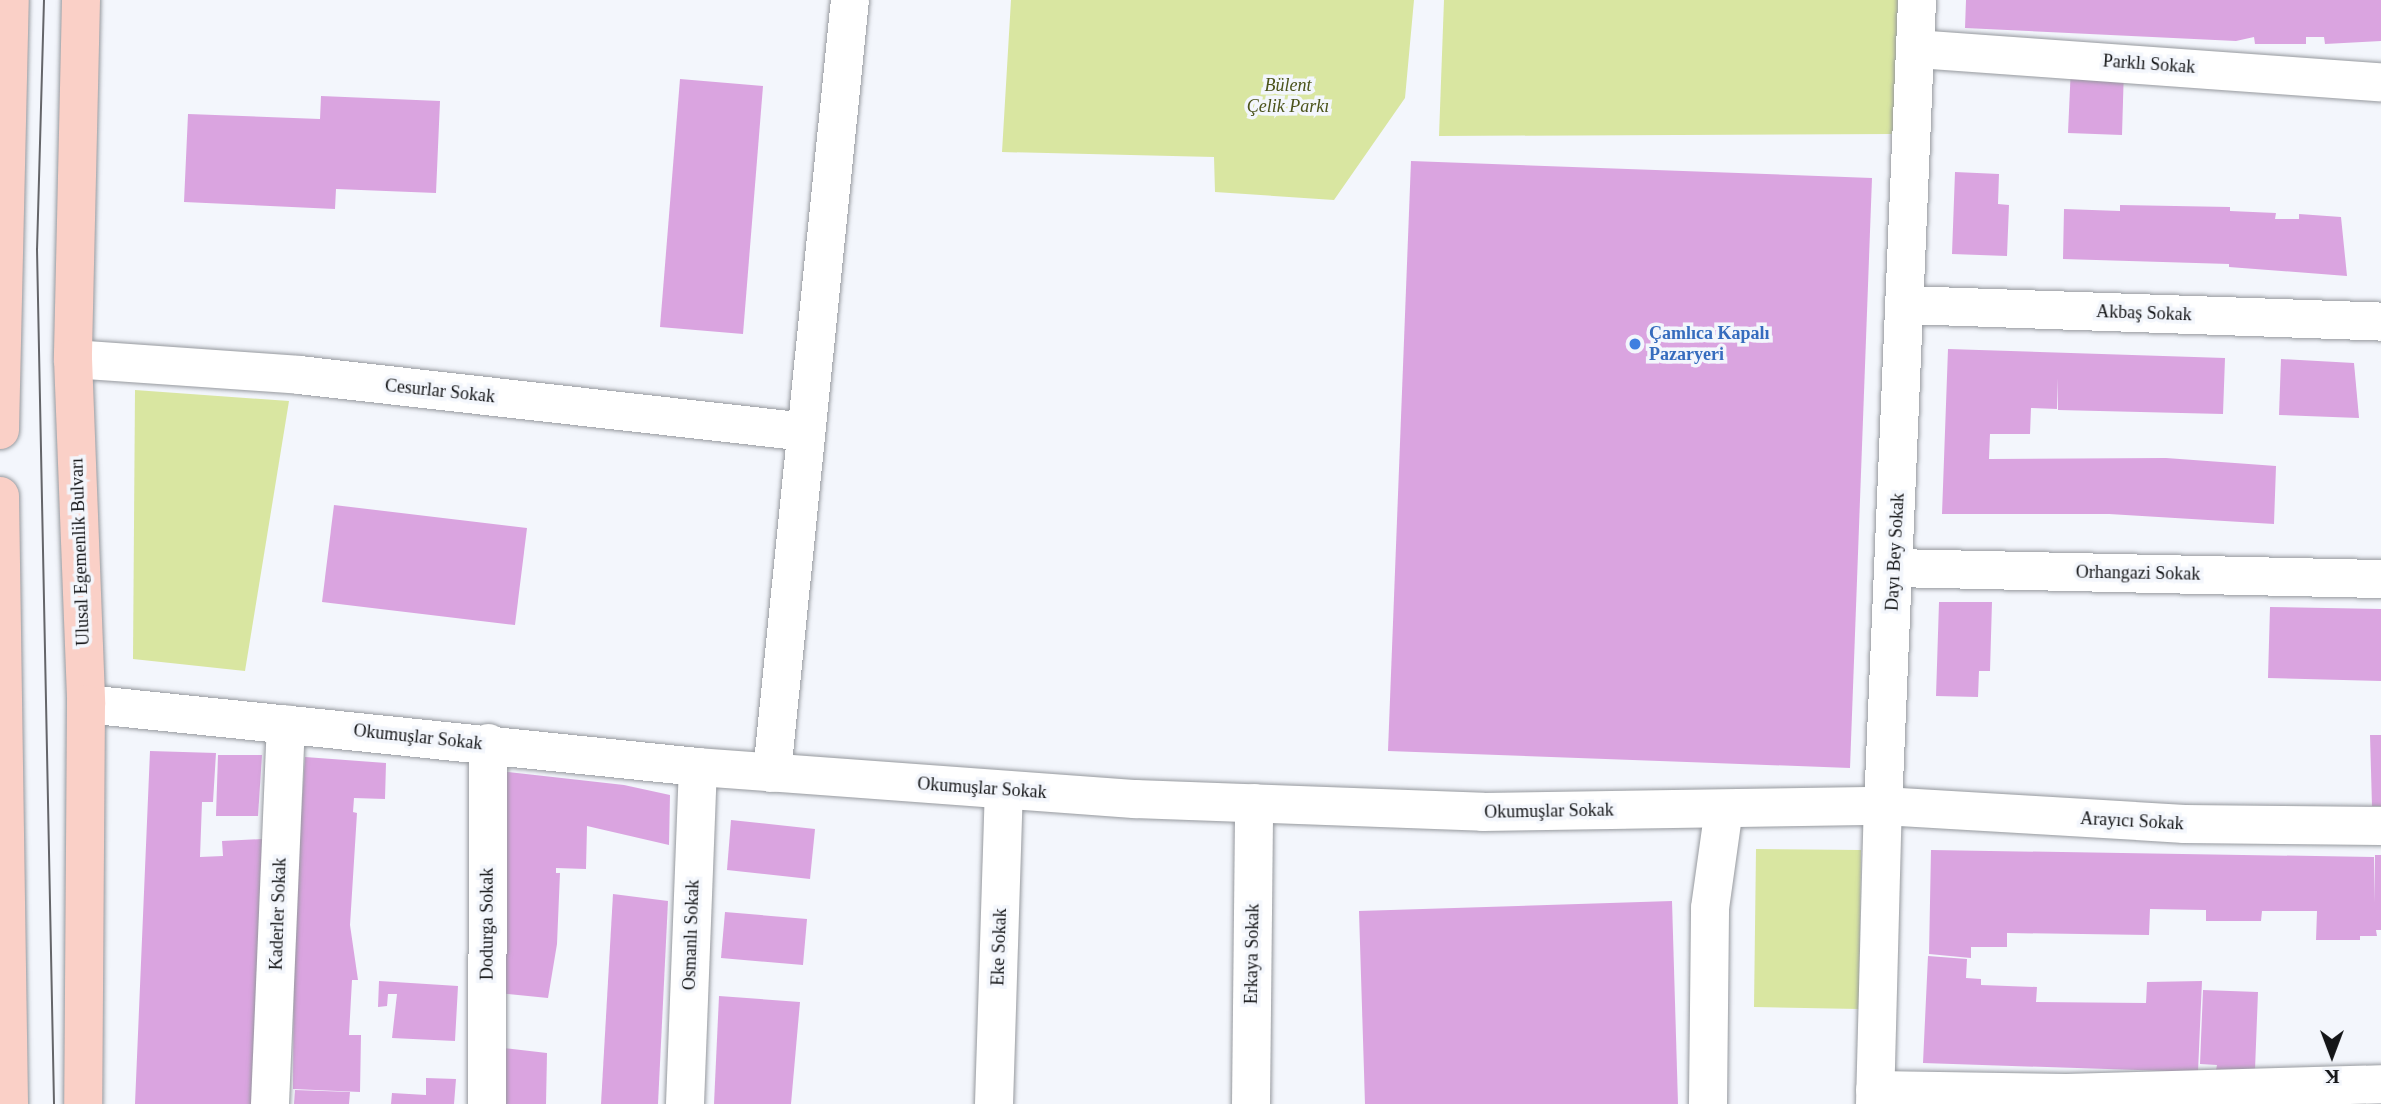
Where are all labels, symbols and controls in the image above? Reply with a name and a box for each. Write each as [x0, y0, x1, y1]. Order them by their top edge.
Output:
street label: Parklı Sokak [2102, 50, 2196, 78]
park label: Bülent Çelik Parkı [1247, 75, 1329, 118]
street label: Akbaş Sokak [2096, 301, 2192, 325]
place label: Çamlıca Kapalı Pazaryeri [1649, 323, 1769, 366]
marker: Çamlıca Kapalı Pazaryeri [1627, 336, 1643, 352]
street label: Cesurlar Sokak [384, 374, 496, 408]
street label: Ulusal Egemenlik Bulvarı [66, 458, 94, 646]
street label: Dayı Bey Sokak [1881, 493, 1909, 611]
street label: Orhangazi Sokak [2076, 561, 2200, 585]
street label: Okumuşlar Sokak [352, 719, 484, 755]
street label: Okumuşlar Sokak [917, 773, 1047, 803]
street label: Okumuşlar Sokak [1484, 799, 1614, 823]
street label: Arayıcı Sokak [2080, 808, 2184, 834]
street label: Kaderler Sokak [265, 857, 291, 971]
street label: Dodurga Sokak [476, 868, 498, 980]
street label: Osmanlı Sokak [678, 879, 704, 991]
street label: Erkaya Sokak [1240, 904, 1264, 1004]
street label: Eke Sokak [987, 908, 1011, 986]
north arrow [2297, 1020, 2367, 1090]
text: K [2325, 1066, 2339, 1087]

